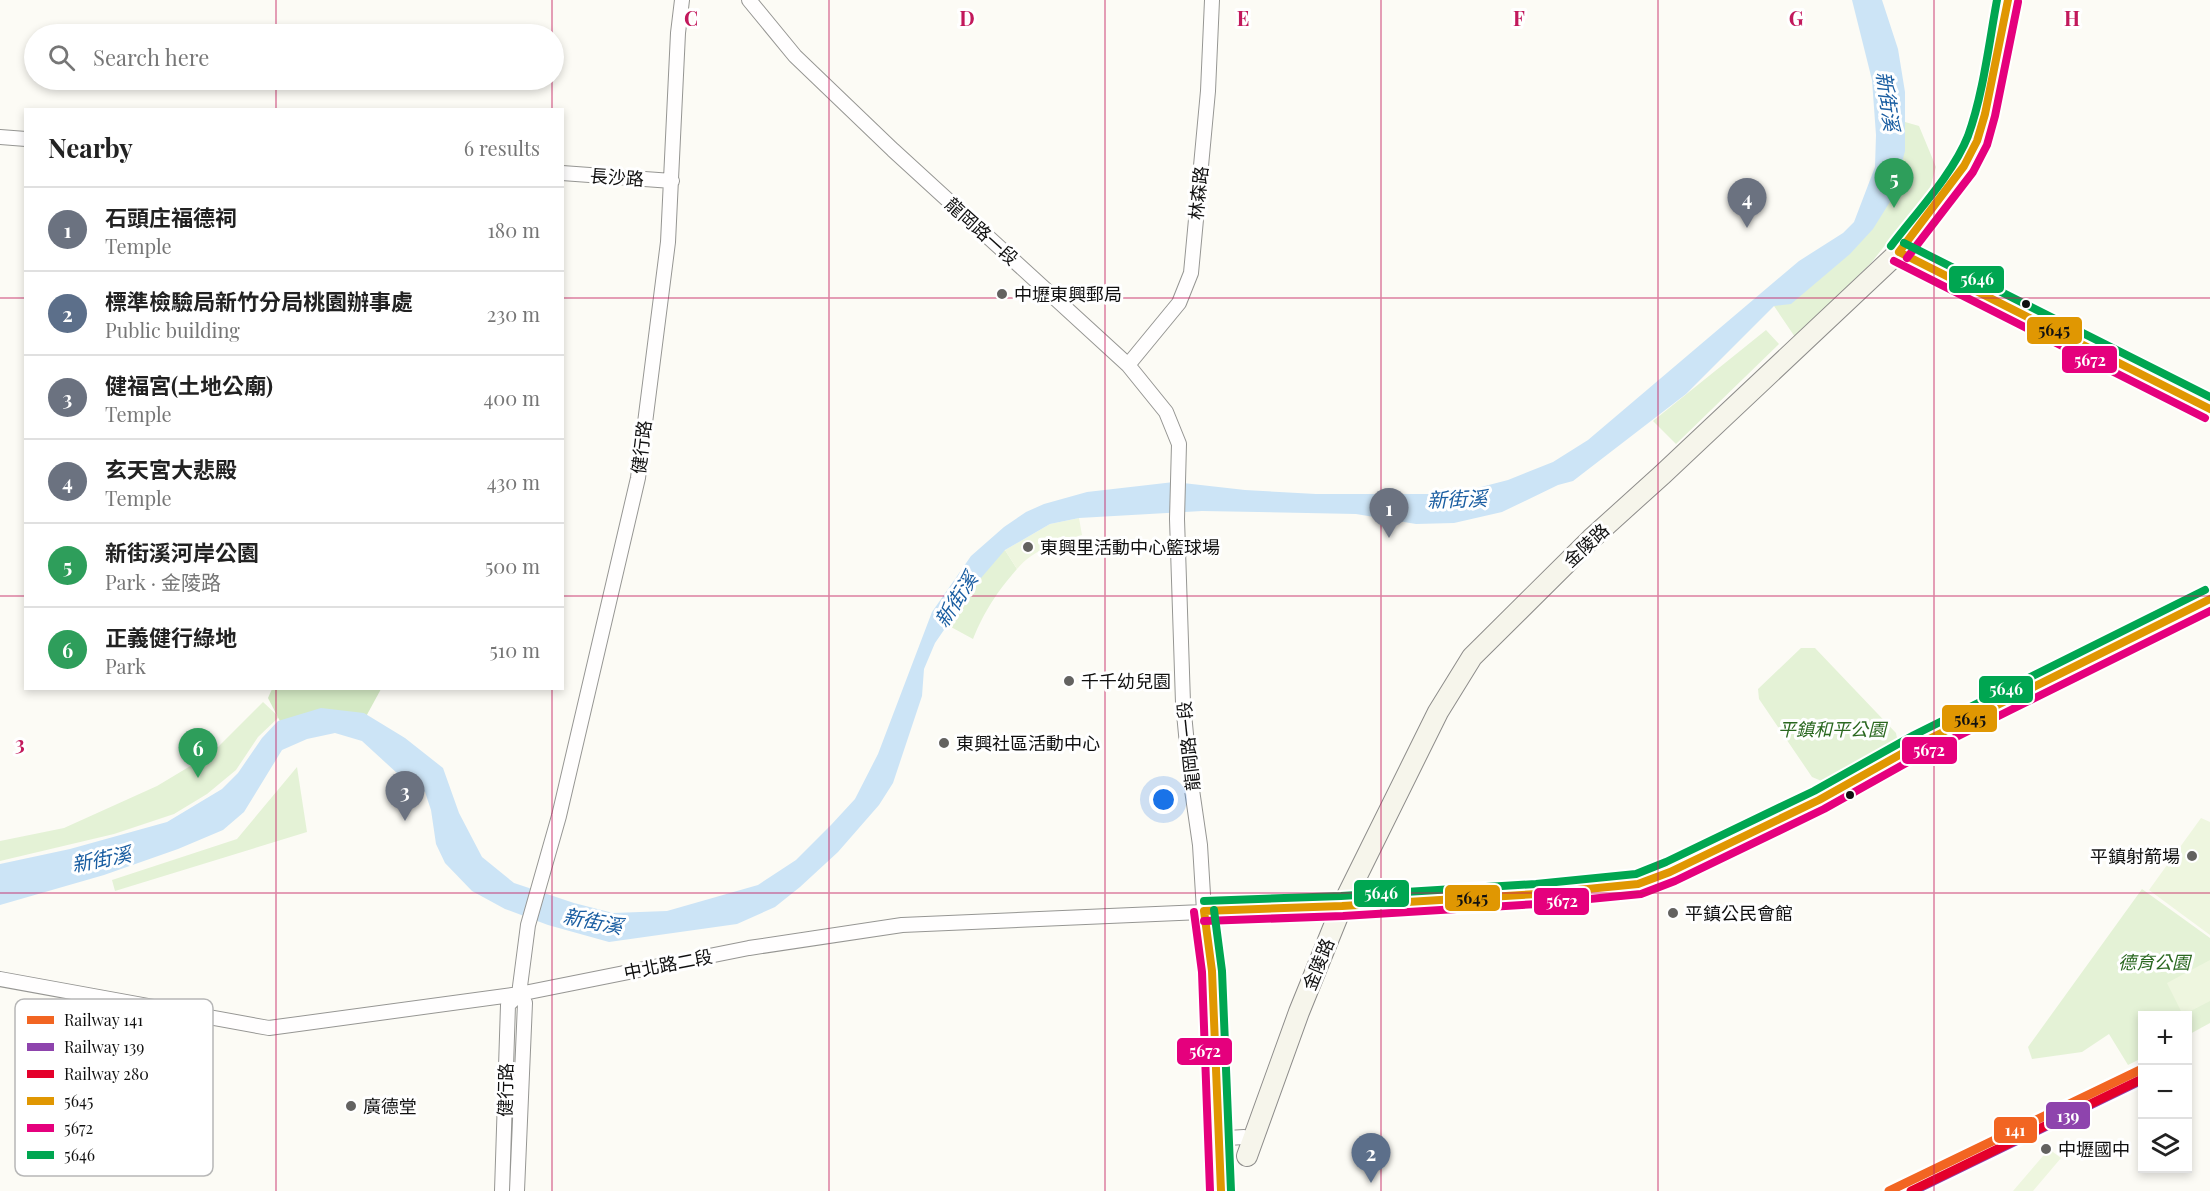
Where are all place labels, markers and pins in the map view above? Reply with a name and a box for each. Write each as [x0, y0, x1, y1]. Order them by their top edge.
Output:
pin: 5 [1874, 158, 1914, 208]
pin: 4 [1728, 178, 1766, 228]
place label: 中壢東興郵局 [1014, 282, 1122, 306]
marker: 中壢東興郵局 [995, 287, 1009, 301]
unlabelled marker [2020, 298, 2032, 310]
pin: 1 [1370, 488, 1408, 538]
place label: 東興里活動中心籃球場 [1040, 535, 1220, 559]
marker: 東興里活動中心籃球場 [1021, 540, 1035, 554]
place label: 千千幼兒園 [1081, 669, 1171, 693]
marker: 千千幼兒園 [1062, 674, 1076, 688]
pin: 6 [178, 728, 218, 778]
place label: 東興社區活動中心 [956, 731, 1100, 755]
marker: 東興社區活動中心 [937, 736, 951, 750]
pin: 3 [386, 772, 424, 821]
unlabelled marker [1844, 789, 1856, 801]
place label: 平鎮射箭場 [2090, 844, 2180, 868]
marker: 平鎮射箭場 [2185, 849, 2199, 863]
place label: 平鎮公民會館 [1685, 901, 1793, 925]
marker: 平鎮公民會館 [1666, 906, 1680, 920]
place label: 廣德堂 [363, 1094, 417, 1118]
marker: 廣德堂 [344, 1099, 358, 1113]
pin: 2 [1352, 1134, 1390, 1183]
place label: 中壢國中 [2058, 1137, 2130, 1161]
marker: 中壢國中 [2039, 1142, 2053, 1156]

